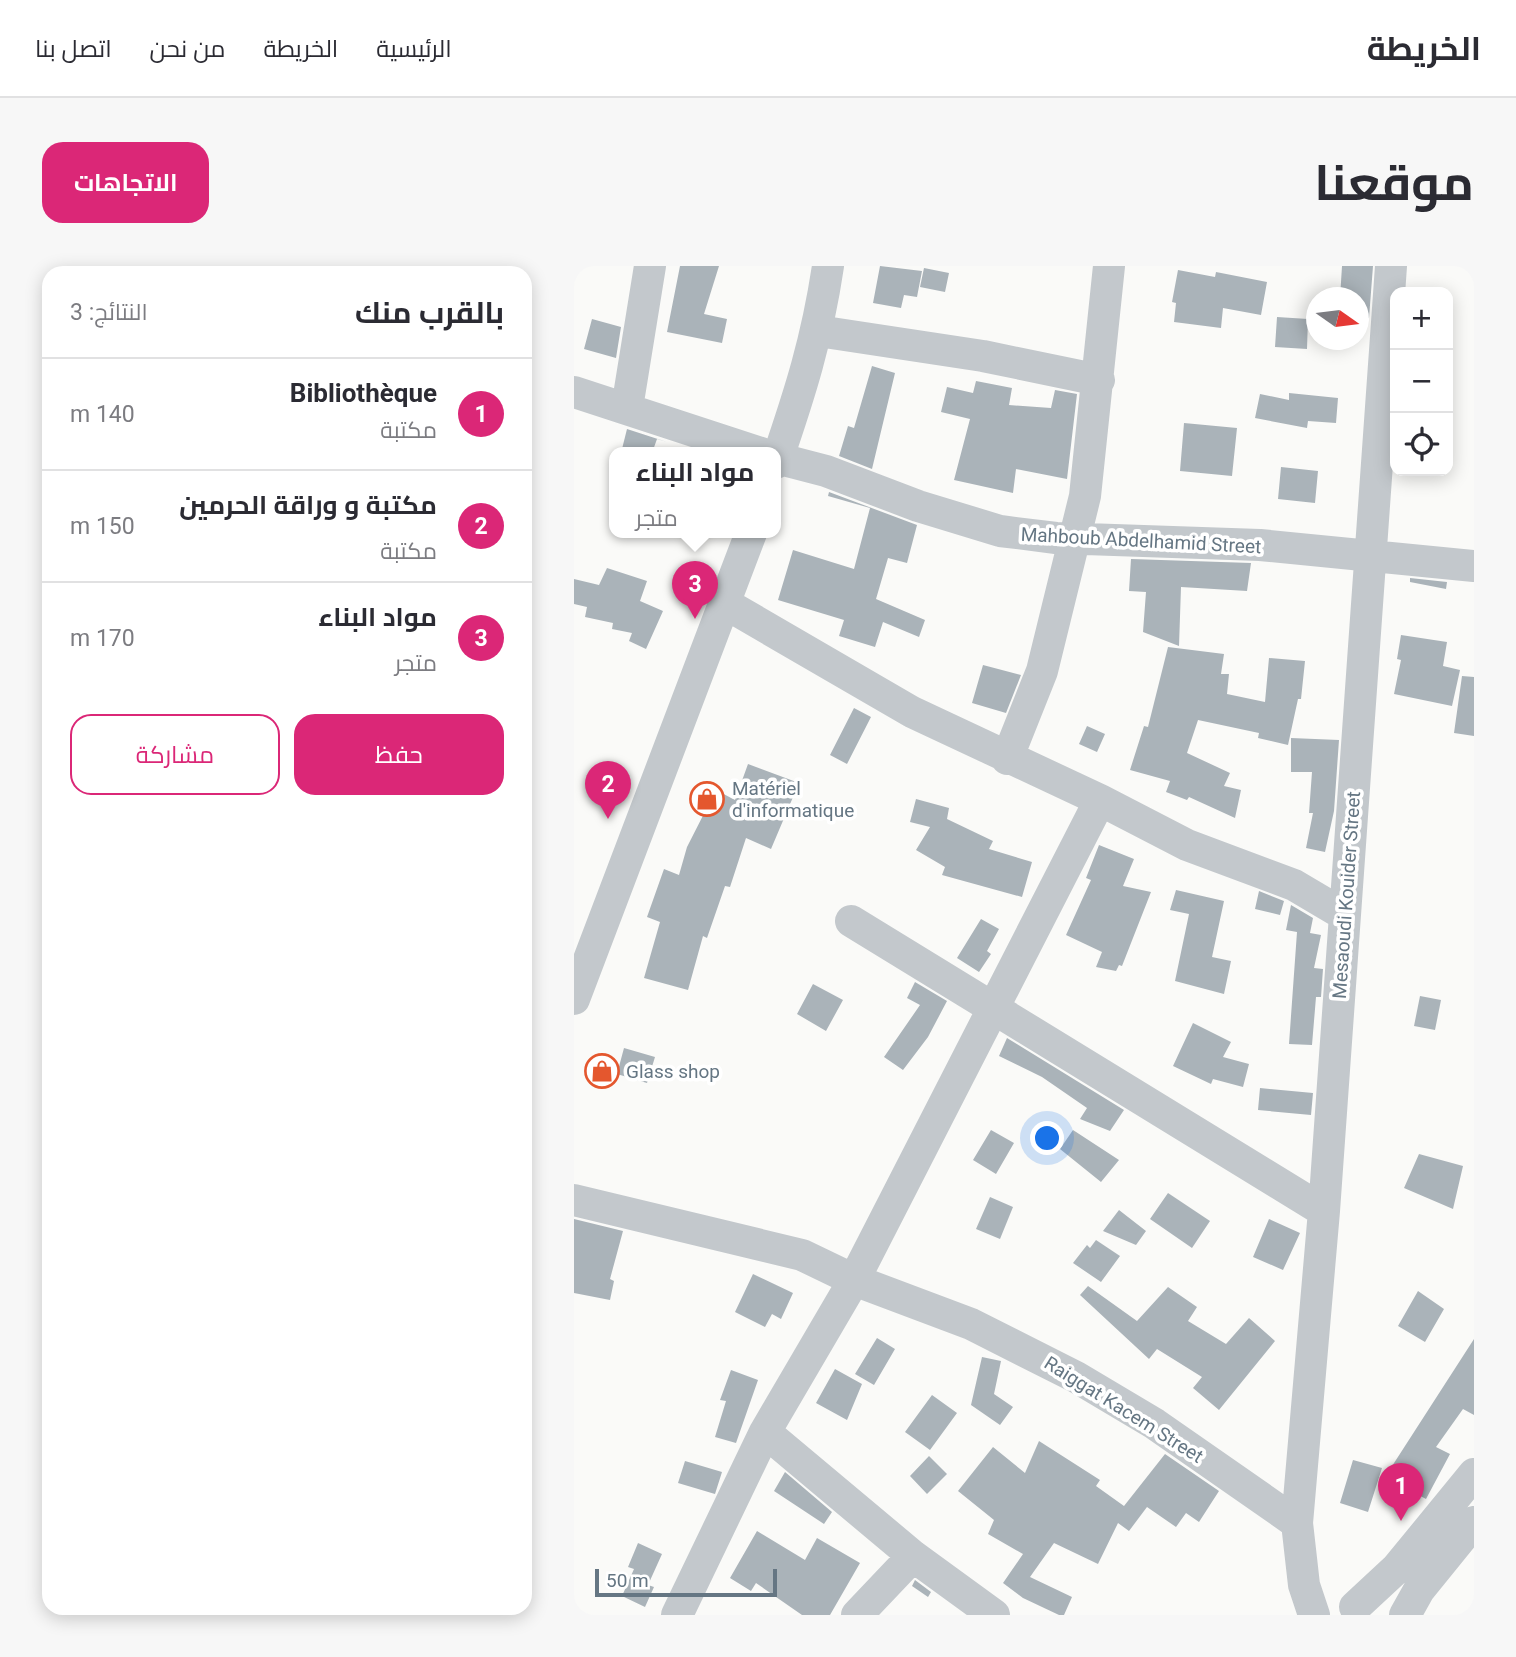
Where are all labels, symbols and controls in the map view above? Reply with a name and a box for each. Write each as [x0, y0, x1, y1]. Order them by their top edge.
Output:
text: الخريطة [1367, 29, 1481, 68]
text: اتصل بنا [35, 35, 112, 63]
text: من نحن [150, 35, 225, 63]
text: الخريطة [263, 35, 338, 63]
text: الرئيسية [376, 35, 452, 63]
button: الاتجاهات [42, 142, 209, 223]
text: موقعنا [1314, 155, 1474, 212]
north arrow [1306, 287, 1369, 350]
map controls [1390, 287, 1453, 476]
button: + [1390, 287, 1453, 350]
text: بالقرب منك [355, 295, 504, 330]
text: النتائج: 3 [70, 299, 148, 326]
button: − [1390, 350, 1453, 413]
text: Bibliothèque [290, 378, 437, 408]
text: 140 m [70, 401, 135, 428]
text: 1 [474, 401, 488, 428]
button: locate [1390, 413, 1453, 476]
text: مكتبة [380, 417, 437, 444]
popup [609, 447, 781, 538]
text: مواد البناء [636, 457, 754, 487]
text: مكتبة و وراقة الحرمين [179, 490, 437, 520]
text: متجر [636, 505, 678, 532]
text: 150 m [70, 513, 135, 540]
text: 2 [474, 513, 488, 540]
street label: Mahboub Abdelhamid Street [1020, 523, 1262, 558]
text: مكتبة [380, 538, 437, 565]
pin: 3 [672, 561, 718, 619]
text: مواد البناء [318, 602, 437, 632]
text: 170 m [70, 625, 135, 652]
text: 3 [474, 625, 488, 652]
text: متجر [395, 650, 437, 677]
button: مشاركة [70, 714, 280, 795]
button: حفظ [294, 714, 504, 795]
pin: 2 [585, 761, 631, 819]
place label: Matériel d'informatique [732, 777, 854, 822]
shop icon: Matériel d'informatique [688, 780, 726, 818]
street label: Mesaoudi Kouider Street [1328, 791, 1365, 1000]
shop icon: Glass shop [583, 1052, 621, 1090]
place label: Glass shop [626, 1060, 720, 1083]
your location [1030, 1121, 1064, 1155]
street label: Raiggat Kacem Street [1040, 1351, 1207, 1468]
pin: 1 [1378, 1463, 1424, 1521]
scale bar [595, 1566, 777, 1598]
text: 50 m [606, 1569, 649, 1592]

